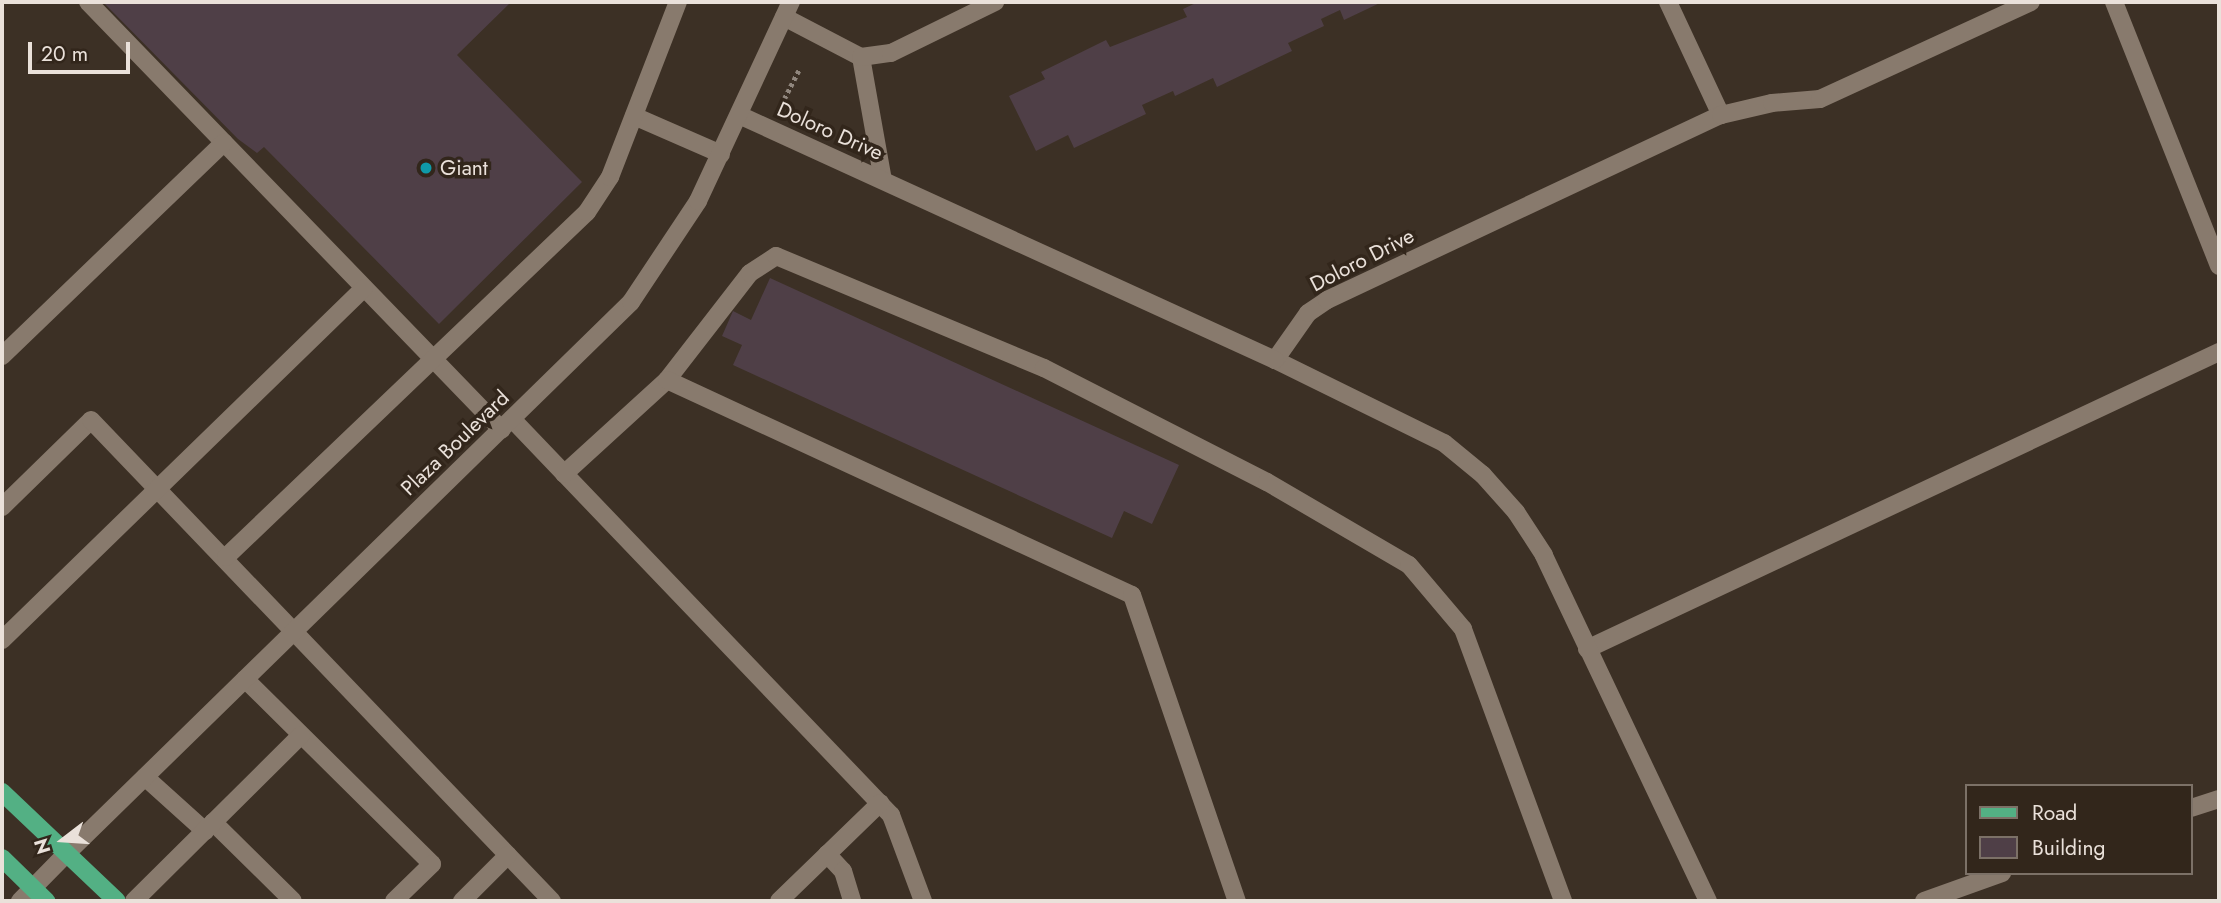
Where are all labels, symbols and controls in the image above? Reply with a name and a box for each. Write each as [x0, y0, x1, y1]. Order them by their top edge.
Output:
scale bar [32, 28, 133, 72]
text: 20 m [41, 39, 88, 69]
street label: Doloro Drive [773, 96, 887, 166]
place label: Giant [440, 155, 488, 181]
marker: Giant [418, 160, 434, 176]
street label: Doloro Drive [1306, 223, 1418, 297]
street label: Plaza Boulevard [396, 385, 514, 501]
legend [1966, 784, 2193, 875]
text: Road [2032, 798, 2077, 828]
north arrow [28, 805, 98, 875]
text: Building [2032, 833, 2105, 863]
text: N [27, 835, 58, 857]

